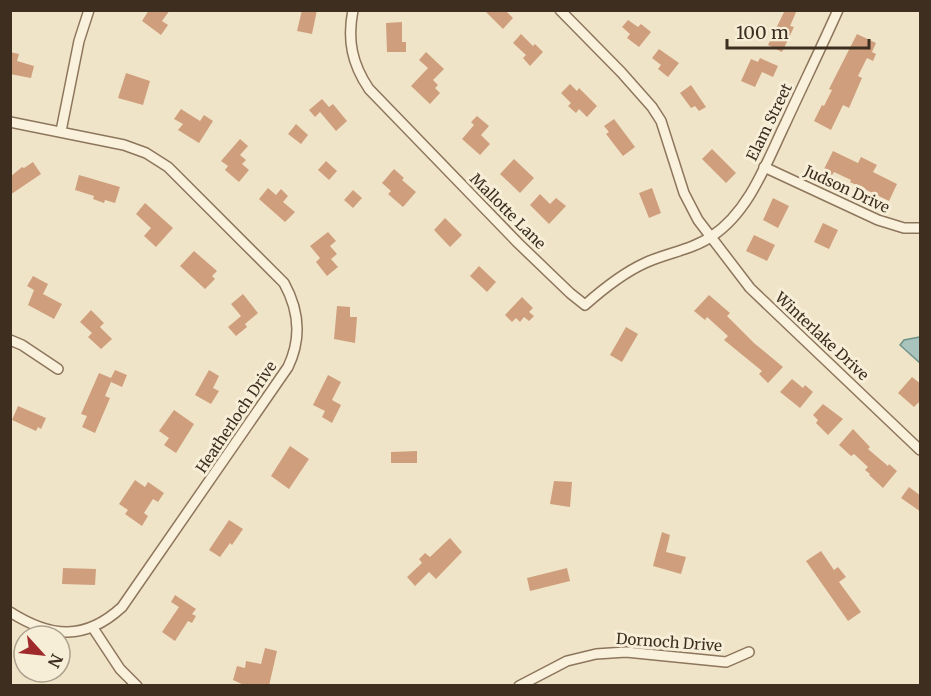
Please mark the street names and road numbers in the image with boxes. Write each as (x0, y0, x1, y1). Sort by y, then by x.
street label: Elam Street (742, 80, 796, 164)
street label: Judson Drive (800, 161, 893, 217)
street label: Mallotte Lane (466, 169, 550, 253)
street label: Winterlake Drive (770, 287, 873, 384)
street label: Heatherloch Drive (192, 357, 281, 477)
street label: Dornoch Drive (616, 629, 723, 655)

